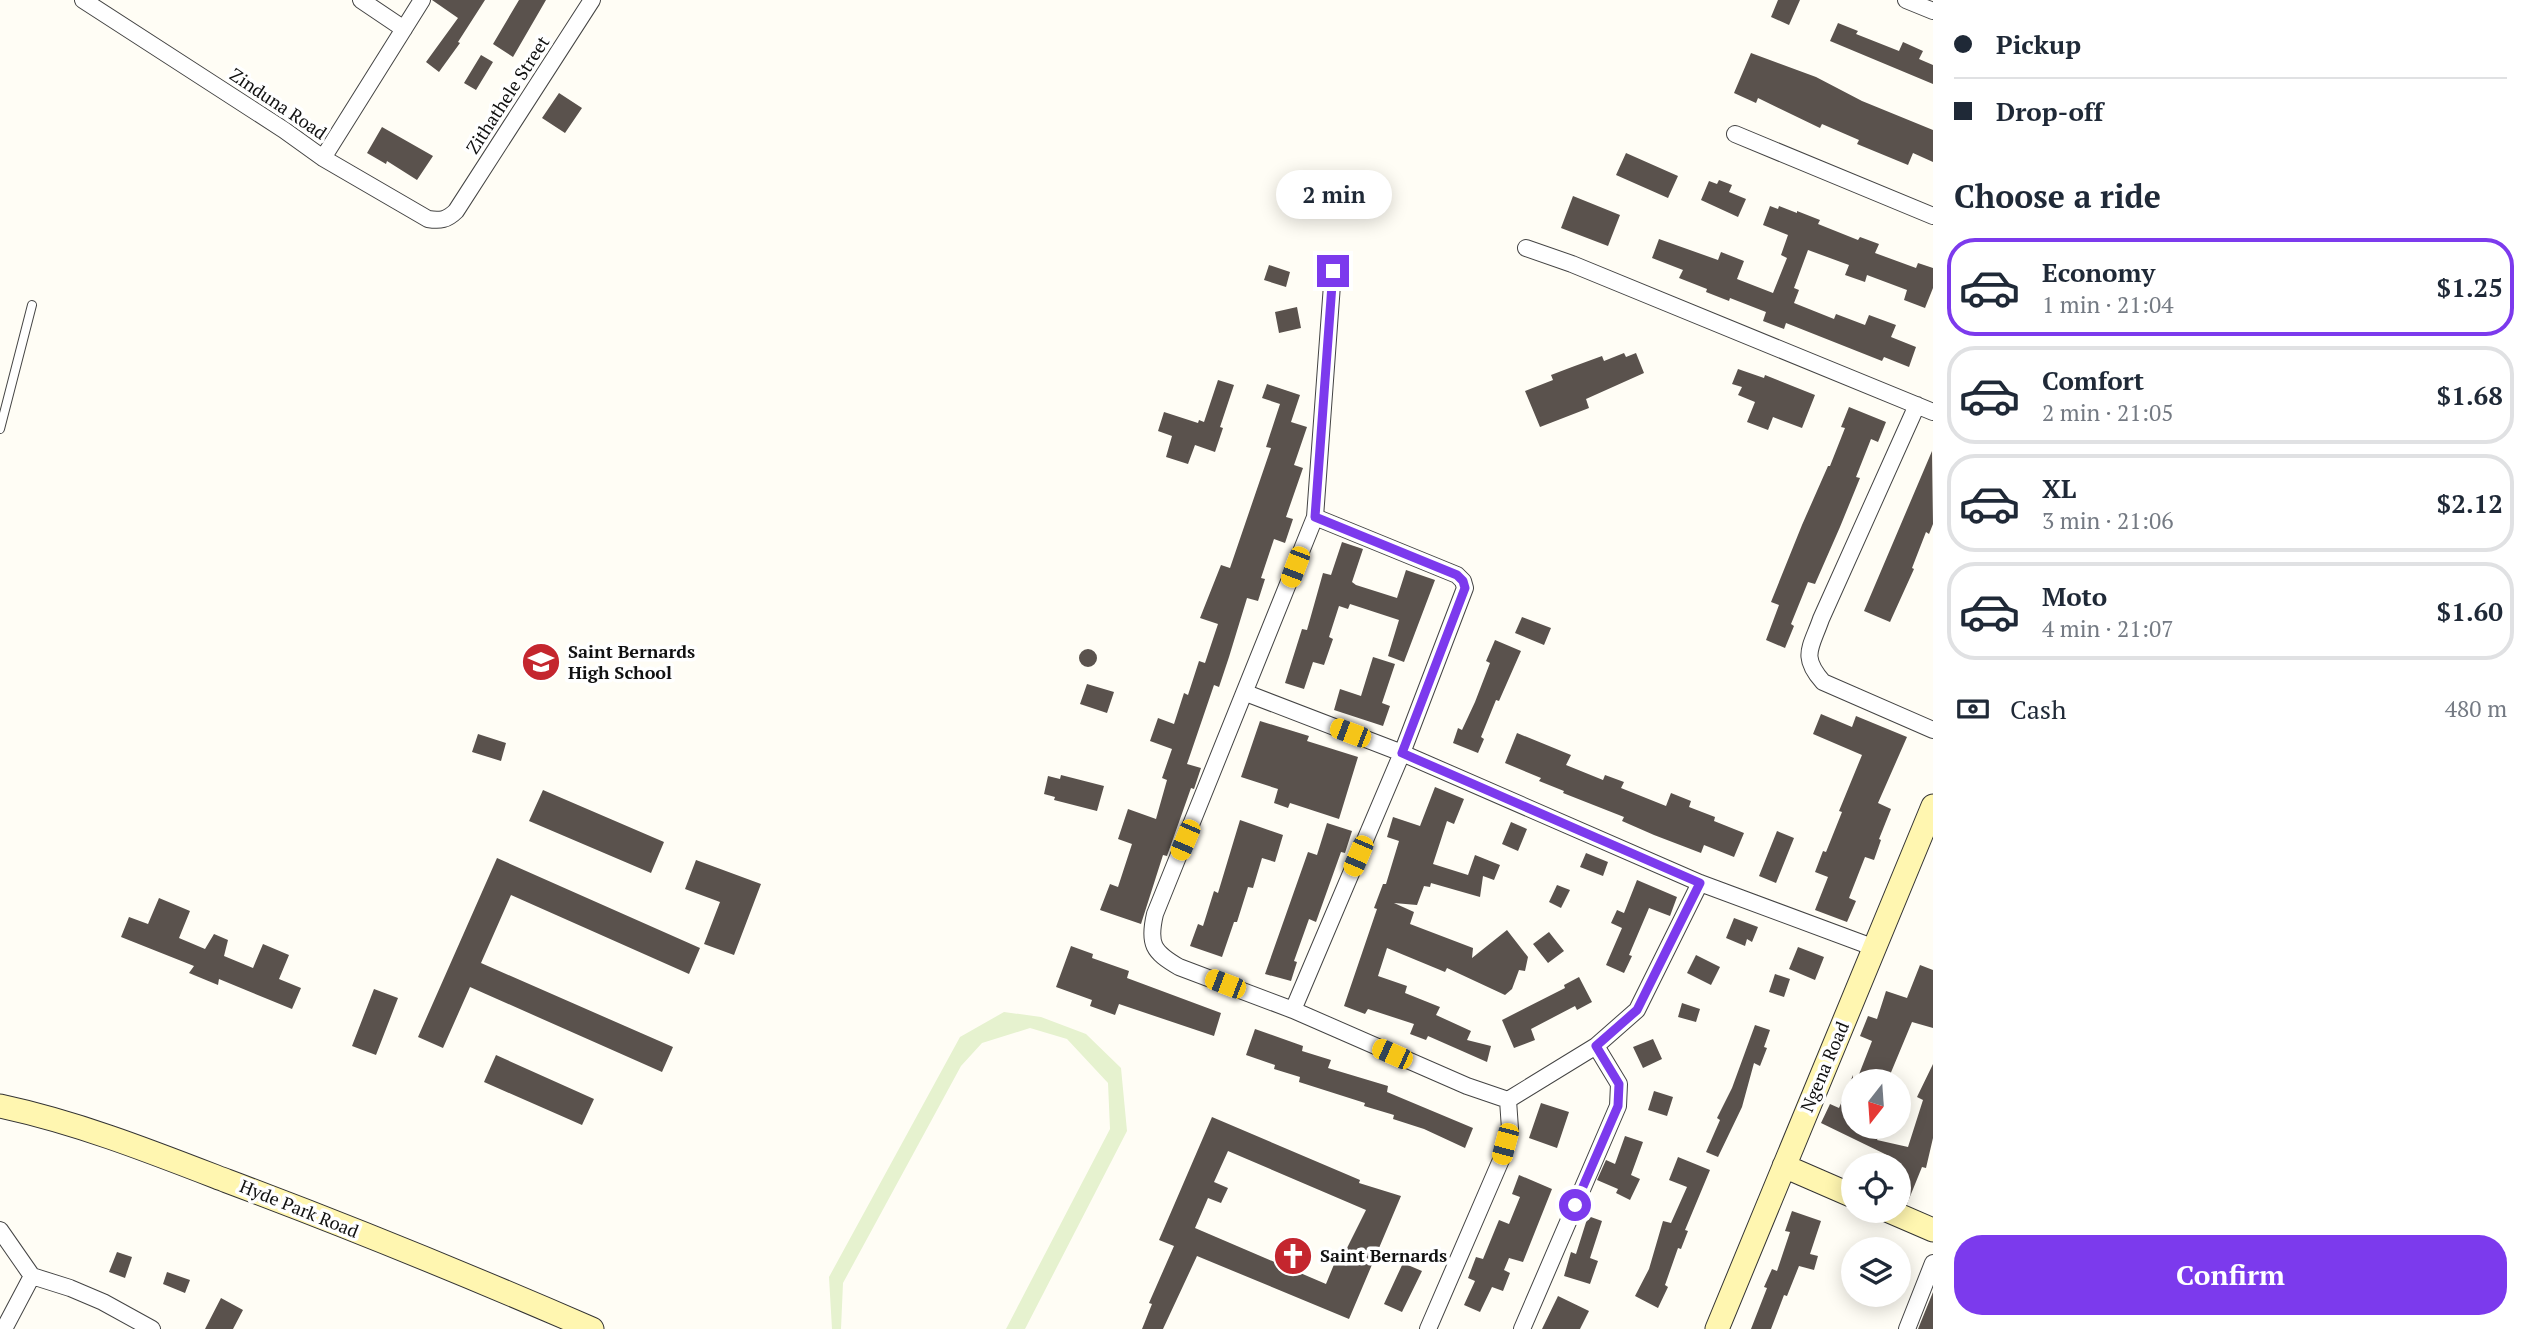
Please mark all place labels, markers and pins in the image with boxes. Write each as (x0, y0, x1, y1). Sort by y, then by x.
place label: Saint Bernards High School (568, 639, 695, 684)
school or university icon: Saint Bernards High School (520, 641, 562, 683)
church icon: Saint Bernards (1272, 1235, 1314, 1277)
place label: Saint Bernards (1320, 1243, 1447, 1267)

